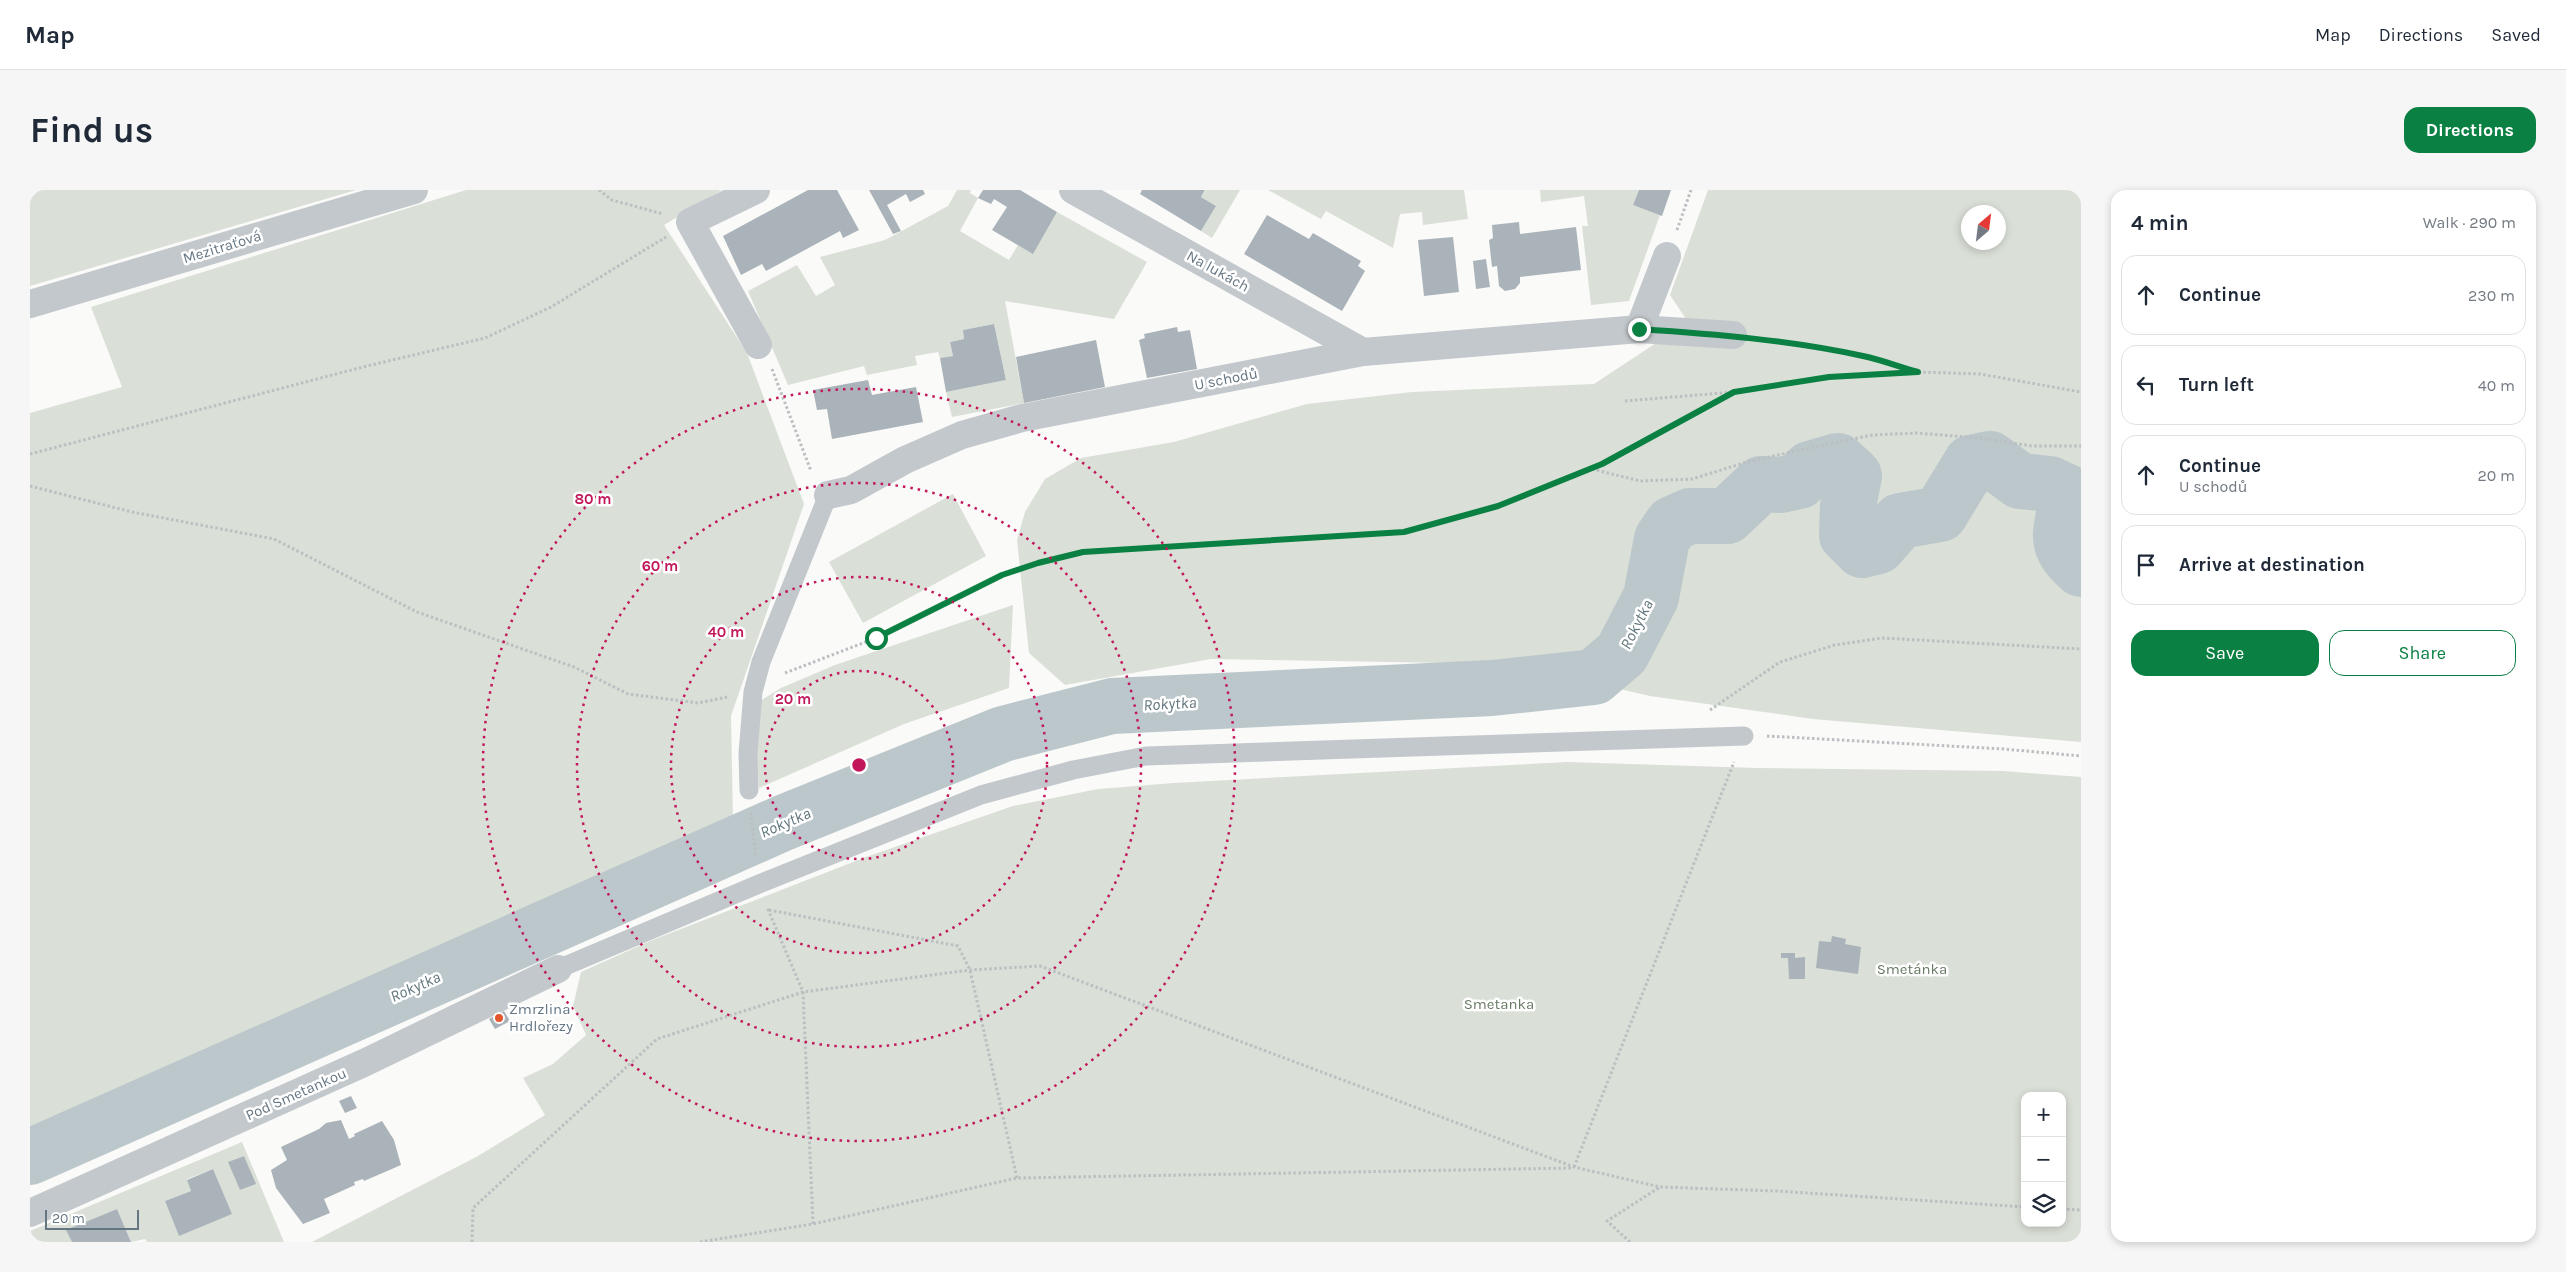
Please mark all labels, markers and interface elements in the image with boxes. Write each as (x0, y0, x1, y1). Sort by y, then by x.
text: Map (25, 21, 75, 49)
text: Map (2315, 24, 2351, 46)
text: Directions (2379, 24, 2463, 46)
text: Saved (2491, 24, 2541, 46)
button: Directions (2404, 107, 2536, 153)
text: Find us (30, 110, 153, 151)
north arrow (1961, 205, 2006, 250)
text: 4 min (2131, 211, 2189, 235)
text: Walk · 290 m (2423, 213, 2516, 232)
street label: Mezitraťová (181, 227, 263, 267)
street label: Na lukách (1184, 246, 1252, 296)
icon: ahead (2132, 281, 2160, 309)
text: Continue (2179, 284, 2261, 306)
text: 230 m (2468, 286, 2515, 305)
route end (1628, 318, 1651, 341)
street label: U schodů (1193, 364, 1259, 394)
icon: left (2132, 371, 2160, 399)
text: Turn left (2179, 374, 2254, 396)
text: 40 m (2478, 376, 2515, 395)
text: Continue (2179, 455, 2261, 477)
icon: ahead (2132, 461, 2160, 489)
text: 20 m (2477, 466, 2515, 485)
text: U schodů (2179, 477, 2247, 496)
text: 80 m (574, 490, 612, 508)
icon: arrive (2132, 551, 2160, 579)
text: Arrive at destination (2179, 554, 2365, 576)
text: 60 m (642, 557, 678, 575)
water label: Rokytka (1616, 596, 1657, 652)
text: 40 m (708, 623, 744, 641)
route start (865, 627, 888, 650)
button: Save (2131, 630, 2319, 676)
button: Share (2329, 630, 2516, 676)
text: 20 m (775, 690, 811, 708)
water label: Rokytka (1143, 693, 1197, 714)
centre of rings (850, 756, 868, 774)
water label: Rokytka (757, 803, 813, 842)
park label: Smetánka (1877, 960, 1947, 978)
water label: Rokytka (387, 967, 443, 1006)
park label: Smetanka (1464, 995, 1534, 1013)
place label: Zmrzlina Hrdlořezy (509, 1000, 573, 1035)
marker: Zmrzlina Hrdlořezy (493, 1012, 505, 1024)
street label: Pod Smetankou (243, 1064, 349, 1124)
map controls (2021, 1092, 2066, 1227)
button: + (2021, 1092, 2066, 1137)
button: − (2021, 1137, 2066, 1182)
button: layers (2021, 1182, 2066, 1227)
scale bar (45, 1207, 139, 1230)
text: 20 m (52, 1210, 85, 1227)

